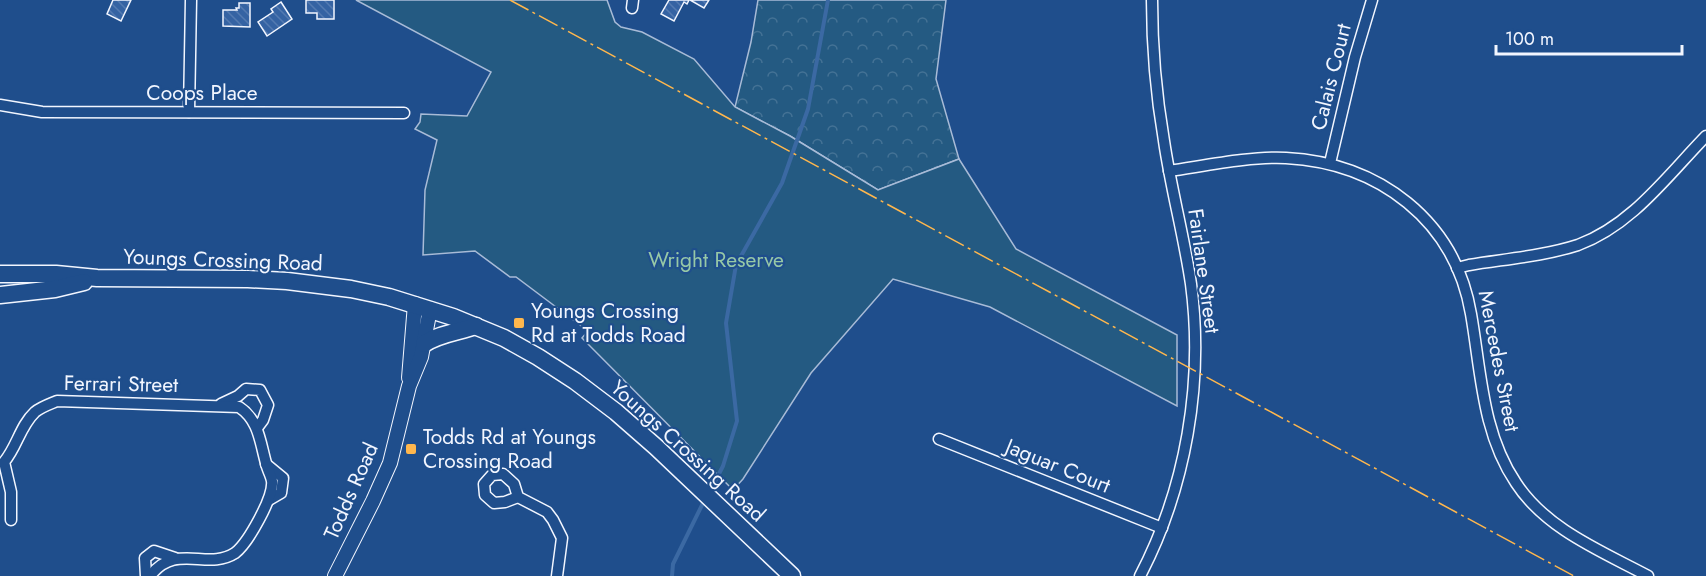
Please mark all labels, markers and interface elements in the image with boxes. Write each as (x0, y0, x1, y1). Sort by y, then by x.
scale bar (1496, 18, 1682, 56)
street label: Calais Court (1303, 21, 1359, 133)
text: 100 m (1505, 26, 1554, 52)
street label: Coops Place (146, 78, 258, 108)
street label: Fairlane Street (1180, 207, 1228, 335)
street label: Youngs Crossing Road (123, 242, 323, 278)
park label: Wright Reserve (648, 245, 784, 275)
street label: Mercedes Street (1471, 288, 1527, 434)
place label: Youngs Crossing Rd at Todds Road (531, 296, 686, 350)
marker: Youngs Crossing Rd at Todds Road (512, 316, 526, 330)
street label: Ferrari Street (64, 368, 178, 400)
street label: Youngs Crossing Road (604, 373, 772, 529)
place label: Todds Rd at Youngs Crossing Road (423, 422, 596, 476)
street label: Jaguar Court (998, 430, 1115, 501)
street label: Todds Road (316, 438, 386, 544)
marker: Todds Rd at Youngs Crossing Road (404, 442, 418, 456)

